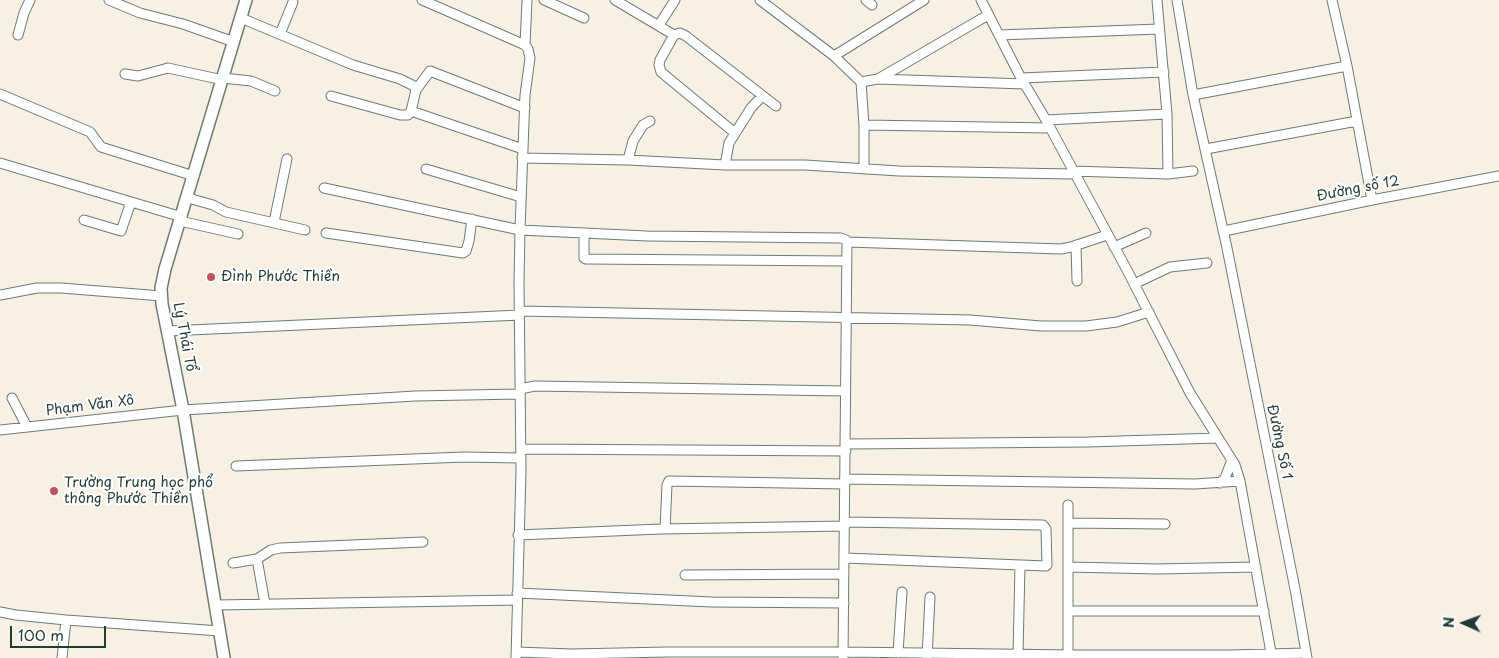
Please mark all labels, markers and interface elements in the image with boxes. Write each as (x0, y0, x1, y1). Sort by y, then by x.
street label: Đường số 12 (1315, 173, 1401, 205)
place label: Đình Phước Thiền (221, 269, 340, 285)
marker: Đình Phước Thiền (205, 271, 217, 283)
street label: Lý Thái Tổ (169, 301, 199, 373)
street label: Phạm Văn Xô (45, 392, 135, 420)
street label: Đường Số 1 (1263, 403, 1295, 481)
place label: Trường Trung học phổ thông Phước Thiền (64, 475, 213, 508)
marker: Trường Trung học phổ thông Phước Thiền (48, 485, 60, 497)
north arrow (1439, 598, 1489, 648)
scale bar (12, 616, 109, 648)
text: N (1438, 617, 1459, 628)
text: 100 m (18, 623, 64, 646)

